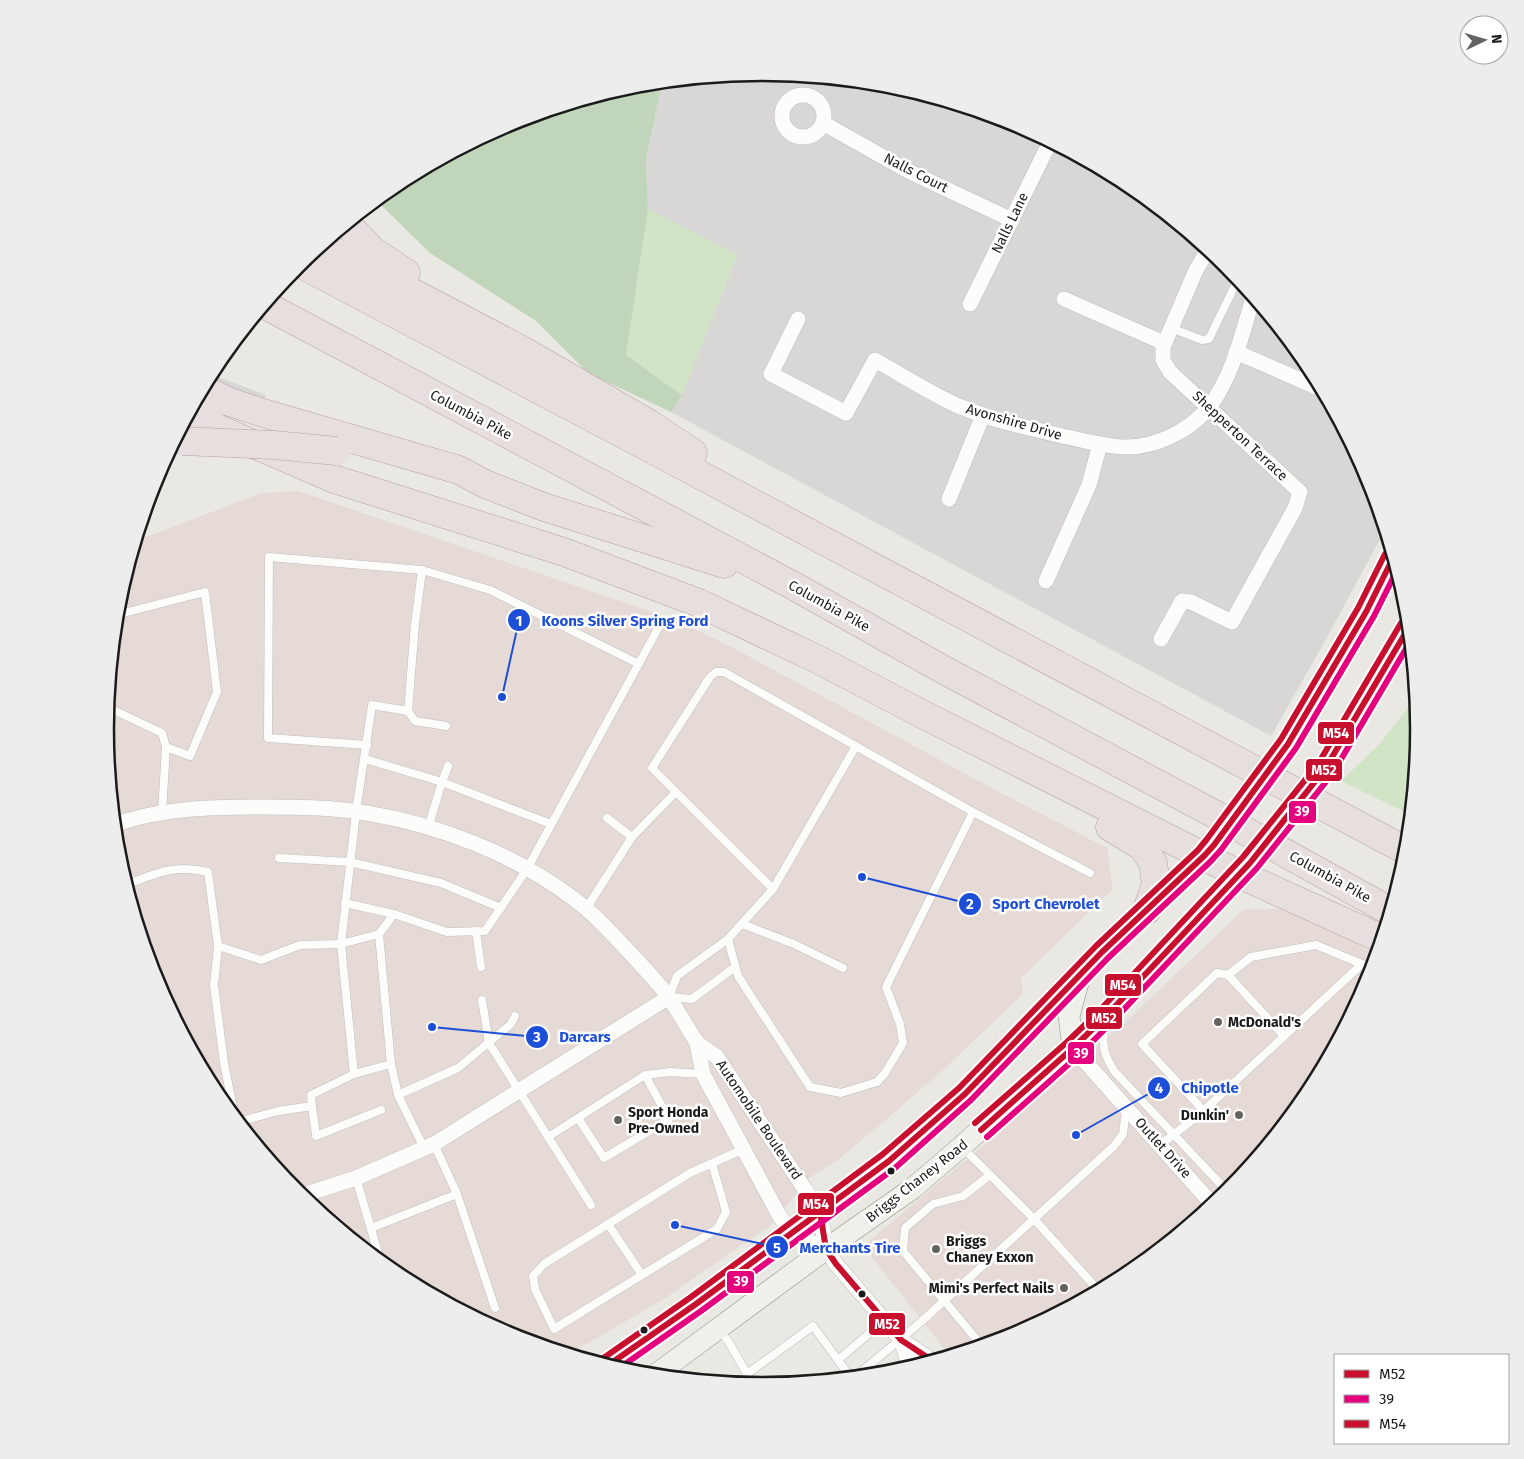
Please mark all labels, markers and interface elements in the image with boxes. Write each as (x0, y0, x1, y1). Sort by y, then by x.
north arrow (1459, 15, 1509, 65)
text: N (1488, 34, 1505, 44)
street label: Nalls Court (881, 150, 952, 197)
street label: Nalls Lane (988, 190, 1032, 256)
street label: Columbia Pike (427, 386, 515, 444)
street label: Shepperton Terrace (1189, 387, 1291, 485)
street label: Avonshire Drive (964, 400, 1064, 444)
street label: Columbia Pike (785, 577, 873, 635)
callout: Koons Silver Spring Ford (506, 605, 718, 635)
text: 1 (516, 612, 522, 630)
text: Koons Silver Spring Ford (541, 612, 709, 630)
line badge: M54 (1317, 721, 1355, 745)
text: M54 (1323, 725, 1349, 742)
line badge: M52 (1305, 758, 1343, 782)
text: M52 (1311, 762, 1337, 779)
line badge: 39 (1288, 800, 1317, 824)
text: 39 (1294, 803, 1310, 820)
street label: Columbia Pike (1286, 848, 1374, 906)
callout: Sport Chevrolet (958, 889, 1110, 919)
text: 2 (966, 895, 974, 913)
text: Sport Chevrolet (992, 895, 1100, 913)
line badge: M54 (1104, 973, 1142, 997)
text: M54 (1110, 977, 1136, 994)
line badge: M52 (1085, 1006, 1123, 1030)
text: M52 (1091, 1010, 1117, 1027)
place label: McDonald's (1228, 1014, 1301, 1031)
marker: McDonald's (1212, 1016, 1224, 1028)
callout: Darcars (524, 1022, 621, 1052)
text: 3 (532, 1028, 541, 1046)
text: Darcars (559, 1028, 611, 1046)
line badge: 39 (1067, 1041, 1095, 1065)
text: 39 (1073, 1045, 1089, 1062)
street label: Automobile Boulevard (713, 1057, 805, 1183)
callout: Chipotle (1146, 1073, 1249, 1103)
text: 4 (1155, 1079, 1164, 1097)
text: Chipotle (1181, 1079, 1239, 1097)
place label: Sport Honda Pre-Owned (628, 1104, 709, 1137)
place label: Dunkin' (1181, 1107, 1229, 1124)
marker: Dunkin' (1233, 1109, 1245, 1121)
marker: Sport Honda Pre-Owned (612, 1114, 624, 1126)
street label: Outlet Drive (1131, 1114, 1195, 1182)
street label: Briggs Chaney Road (863, 1136, 971, 1226)
unlabelled marker (886, 1166, 896, 1176)
line badge: M54 (797, 1192, 835, 1216)
text: M54 (803, 1196, 829, 1213)
callout: Merchants Tire (764, 1232, 910, 1262)
place label: Briggs Chaney Exxon (946, 1233, 1034, 1266)
text: 5 (773, 1239, 781, 1257)
text: Merchants Tire (799, 1239, 901, 1257)
marker: Briggs Chaney Exxon (930, 1243, 942, 1255)
line badge: 39 (726, 1270, 755, 1294)
text: 39 (733, 1273, 749, 1290)
place label: Mimi's Perfect Nails (929, 1280, 1054, 1297)
marker: Mimi's Perfect Nails (1058, 1282, 1070, 1294)
unlabelled marker (857, 1289, 867, 1299)
line badge: M52 (868, 1312, 906, 1336)
text: M52 (874, 1316, 900, 1333)
unlabelled marker (639, 1325, 649, 1335)
legend (1334, 1354, 1509, 1444)
text: M52 (1379, 1365, 1405, 1383)
text: 39 (1379, 1390, 1394, 1408)
text: M54 (1379, 1415, 1406, 1433)

